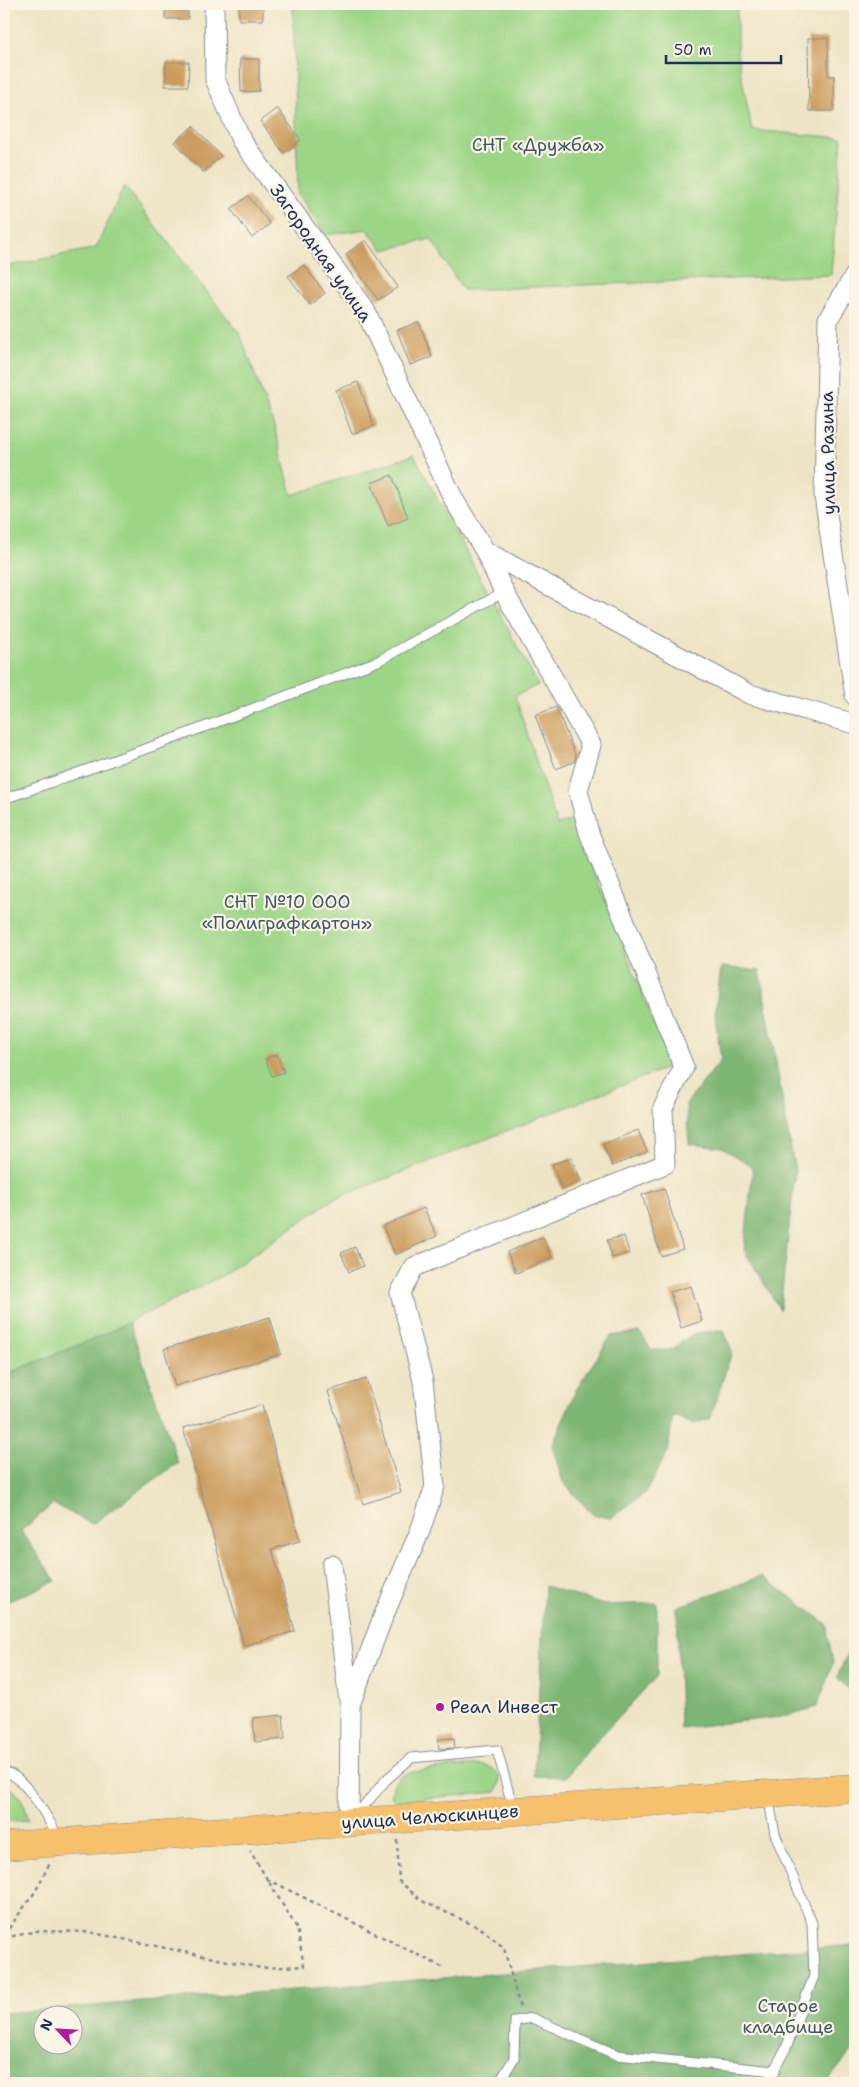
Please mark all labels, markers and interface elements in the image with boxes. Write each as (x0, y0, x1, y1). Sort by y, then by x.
scale bar (666, 32, 782, 64)
text: 50 m (674, 40, 712, 60)
park label: СНТ «Дружба» (472, 133, 604, 157)
street label: Загородная улица (264, 179, 378, 327)
street label: улица Разина (815, 391, 841, 515)
park label: СНТ №10 ООО «Полиграфкартон» (202, 890, 372, 935)
place label: Реал Инвест (450, 1695, 559, 1719)
marker: Реал Инвест (434, 1701, 446, 1713)
street label: улица Челюскинцев (341, 1799, 519, 1835)
park label: Старое кладбище (742, 1994, 834, 2039)
north arrow (32, 2004, 82, 2054)
text: N (36, 2016, 57, 2033)

